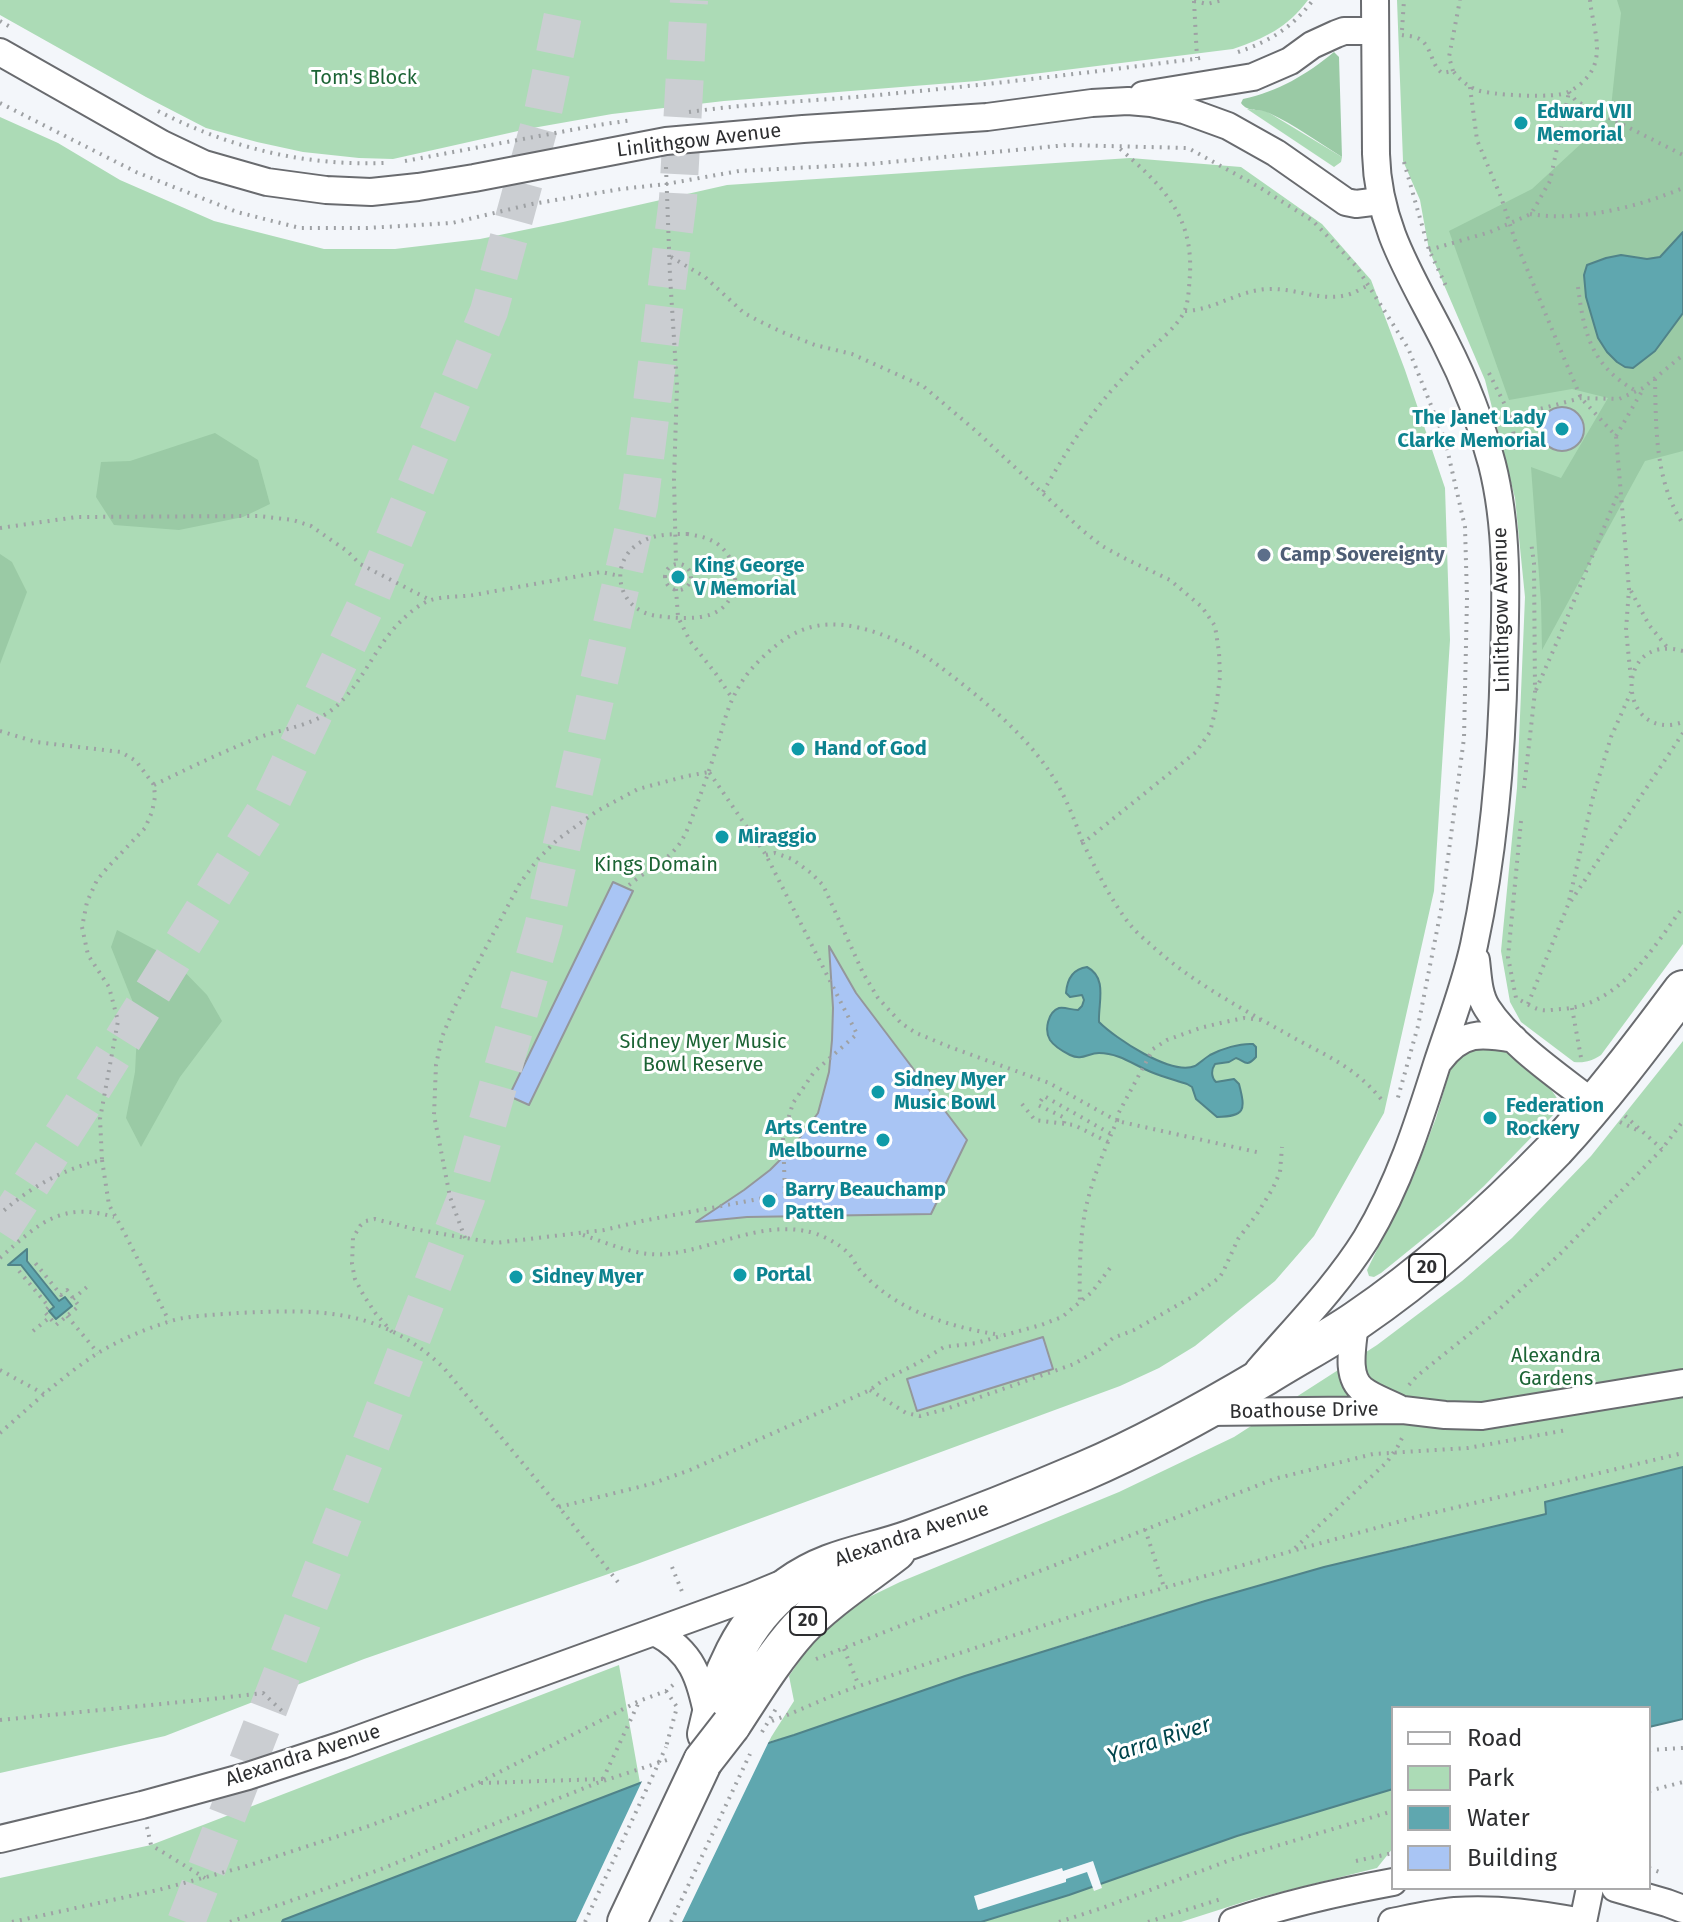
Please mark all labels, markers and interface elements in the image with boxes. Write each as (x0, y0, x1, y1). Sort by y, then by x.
park label: Tom's Block (311, 66, 417, 90)
place label: Edward VII Memorial (1537, 100, 1632, 147)
marker: Edward VII Memorial (1512, 114, 1530, 132)
street label: Linlithgow Avenue (615, 119, 783, 163)
place label: The Janet Lady Clarke Memorial (1398, 406, 1546, 453)
marker: The Janet Lady Clarke Memorial (1553, 420, 1571, 438)
street label: Linlithgow Avenue (1489, 527, 1515, 693)
place label: Camp Sovereignty (1280, 543, 1445, 567)
marker: Camp Sovereignty (1255, 546, 1273, 564)
place label: King George V Memorial (694, 554, 805, 601)
marker: King George V Memorial (669, 568, 687, 586)
place label: Hand of God (814, 737, 927, 761)
marker: Hand of God (789, 740, 807, 758)
place label: Miraggio (738, 825, 817, 849)
marker: Miraggio (713, 828, 731, 846)
park label: Kings Domain (594, 853, 718, 877)
park label: Sidney Myer Music Bowl Reserve (619, 1030, 787, 1077)
place label: Sidney Myer Music Bowl (894, 1068, 1006, 1115)
marker: Sidney Myer Music Bowl (869, 1083, 887, 1101)
place label: Federation Rockery (1506, 1094, 1604, 1141)
marker: Federation Rockery (1481, 1109, 1499, 1127)
place label: Arts Centre Melbourne (765, 1116, 867, 1163)
marker: Arts Centre Melbourne (874, 1131, 892, 1149)
place label: Barry Beauchamp Patten (785, 1178, 946, 1225)
marker: Barry Beauchamp Patten (760, 1192, 778, 1210)
road number: 20 (1409, 1254, 1445, 1282)
place label: Portal (756, 1263, 811, 1287)
place label: Sidney Myer (532, 1265, 644, 1289)
marker: Portal (731, 1266, 749, 1284)
marker: Sidney Myer (507, 1268, 525, 1286)
park label: Alexandra Gardens (1511, 1344, 1601, 1391)
street label: Boathouse Drive (1229, 1398, 1379, 1424)
street label: Alexandra Avenue (832, 1497, 992, 1573)
road number: 20 (790, 1607, 826, 1635)
legend (1391, 1706, 1651, 1890)
water label: Yarra River (1104, 1712, 1214, 1770)
street label: Alexandra Avenue (223, 1720, 383, 1792)
text: Road (1467, 1724, 1522, 1752)
text: Park (1467, 1764, 1514, 1792)
text: Water (1467, 1804, 1530, 1832)
text: Building (1467, 1844, 1557, 1872)

